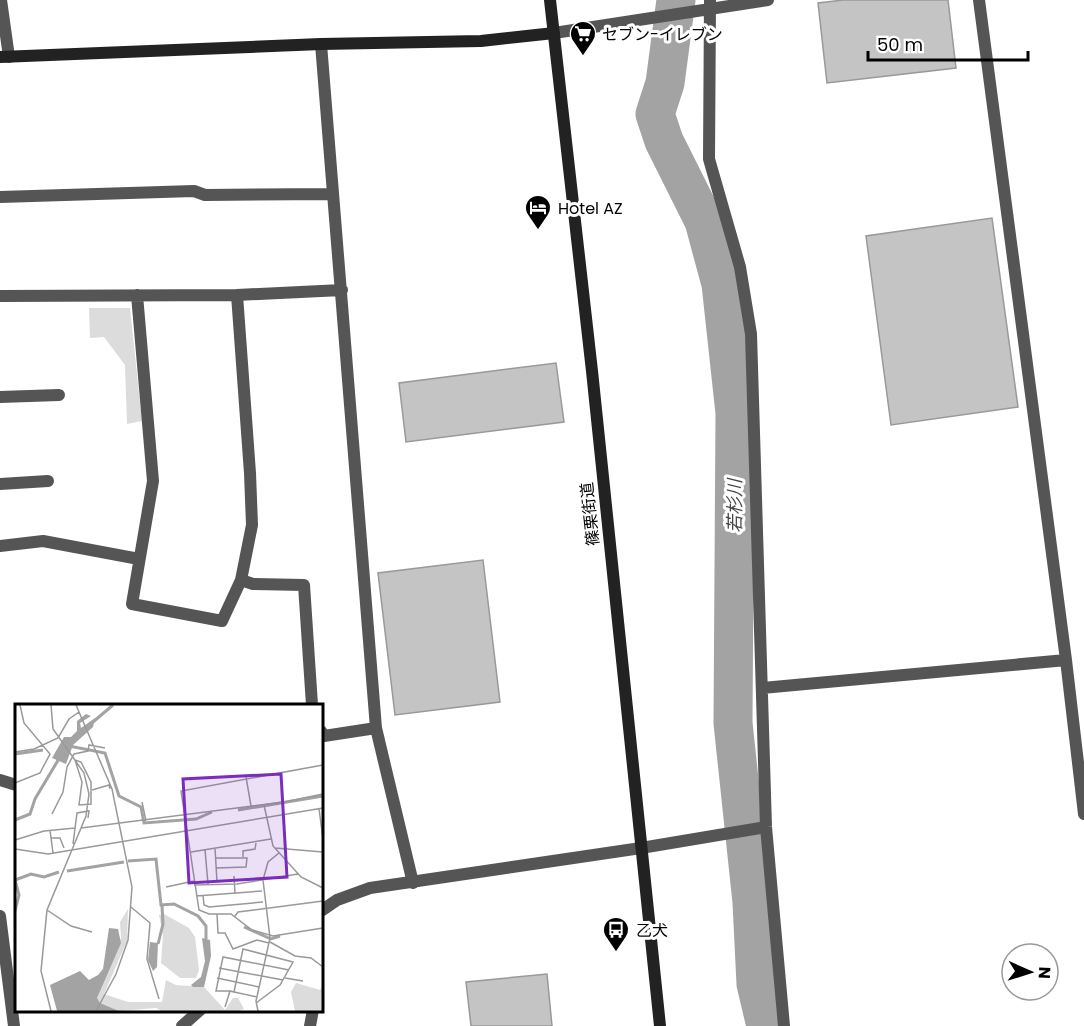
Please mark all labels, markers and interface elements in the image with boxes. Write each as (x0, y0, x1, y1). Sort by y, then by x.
supermarket icon: セブン-イレブン (568, 19, 598, 57)
place label: セブン-イレブン (602, 23, 723, 46)
scale bar (868, 24, 1028, 62)
text: 50 m (877, 32, 923, 57)
hotel icon: Hotel AZ (523, 193, 553, 231)
place label: Hotel AZ (558, 197, 623, 220)
water label: 若杉川 (722, 477, 747, 533)
street label: 篠栗街道 (575, 481, 605, 547)
inset map (15, 704, 322, 1011)
bus stop icon: 乙犬 (601, 915, 631, 953)
place label: 乙犬 (636, 919, 668, 942)
north arrow (1000, 942, 1060, 1002)
text: N (1033, 966, 1056, 979)

